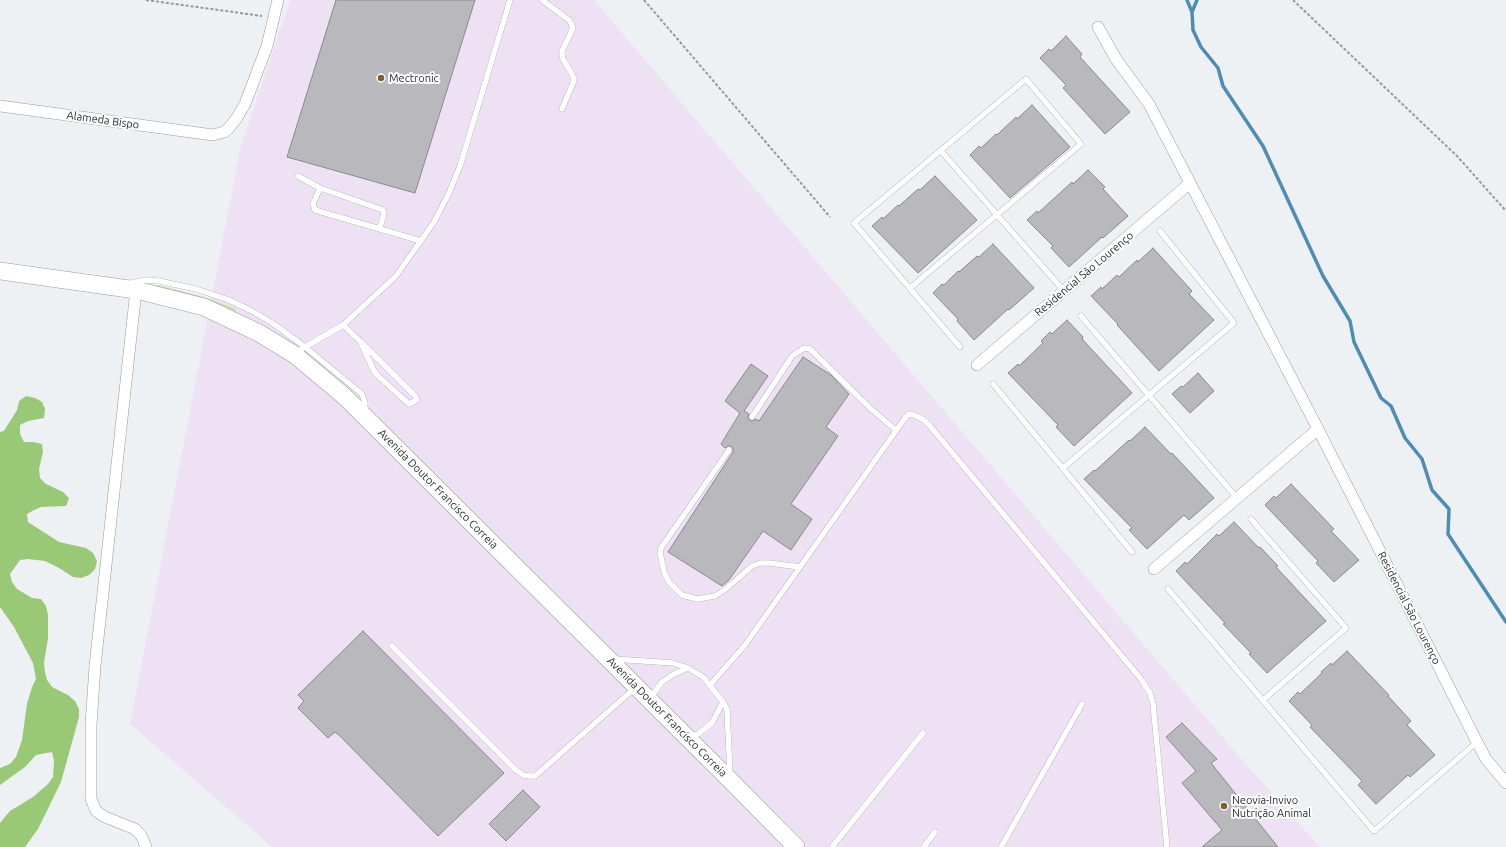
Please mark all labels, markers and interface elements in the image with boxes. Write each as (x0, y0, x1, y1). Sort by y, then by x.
place label: Mectronic (389, 71, 439, 85)
marker: Mectronic (376, 73, 386, 83)
street label: Alameda Bispo (66, 108, 140, 132)
street label: Residencial São Lourenço (1032, 229, 1136, 319)
street label: Avenida Doutor Francisco Correia (375, 426, 501, 552)
street label: Residencial São Lourenço (1375, 549, 1443, 667)
street label: Avenida Doutor Francisco Correia (604, 654, 730, 780)
place label: Neovia-Invivo Nutrição Animal (1232, 793, 1311, 819)
marker: Neovia-Invivo Nutrição Animal (1219, 801, 1229, 811)

